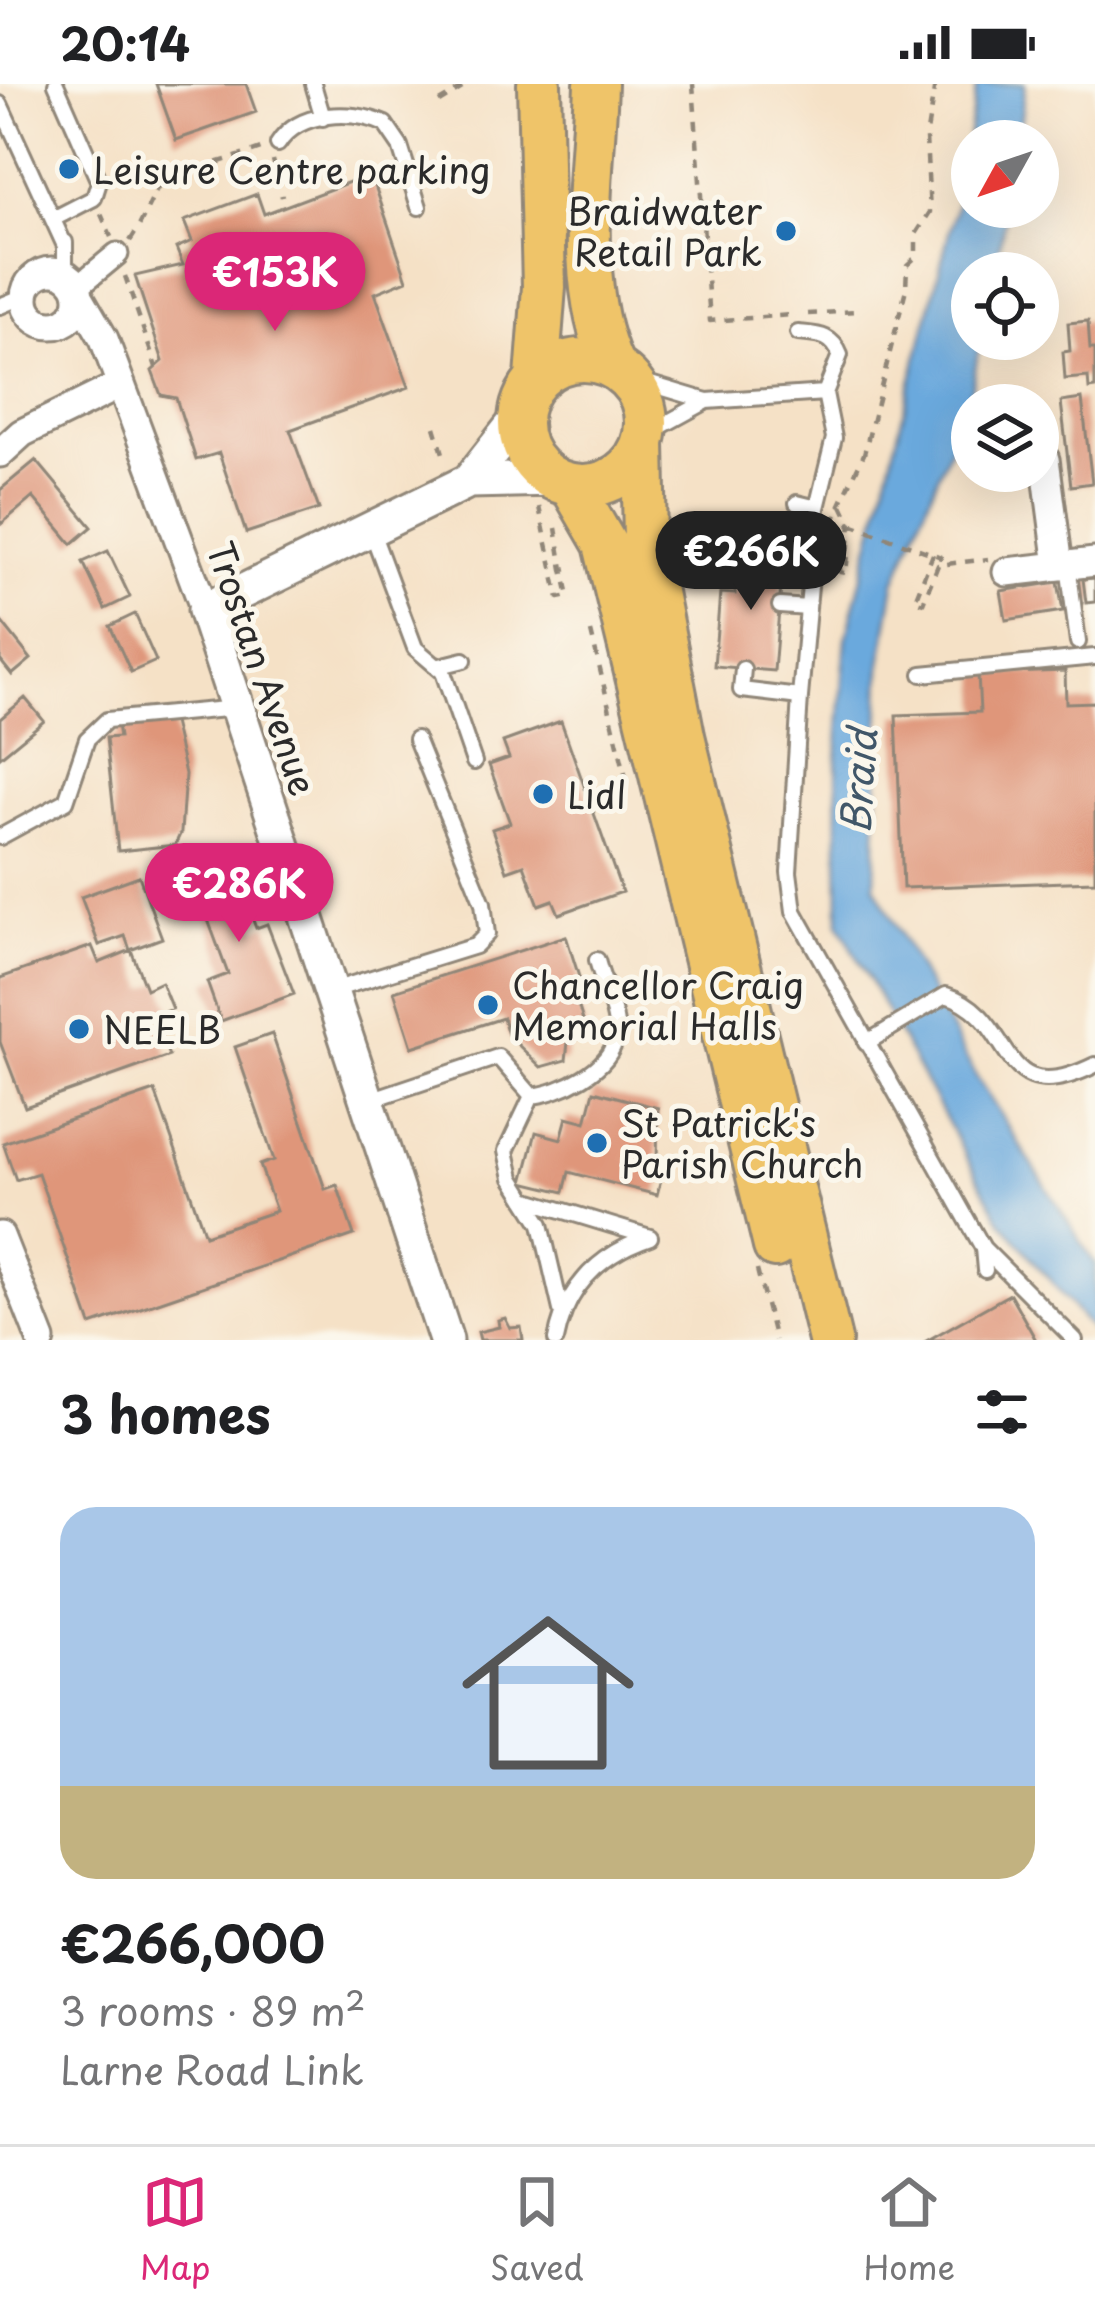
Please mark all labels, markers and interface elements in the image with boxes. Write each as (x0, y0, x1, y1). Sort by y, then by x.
text: 20:14 (60, 8, 190, 76)
north arrow (951, 120, 1059, 228)
map controls (951, 120, 1059, 492)
place label: Leisure Centre parking (93, 142, 490, 196)
marker: Leisure Centre parking (56, 156, 82, 182)
place label: Braidwater Retail Park (567, 183, 762, 278)
marker: Braidwater Retail Park (773, 218, 799, 244)
pin: €153K (191, 232, 359, 334)
text: €153K (212, 241, 338, 300)
button: locate (951, 252, 1059, 360)
button: layers (951, 384, 1059, 492)
pin: €266K (667, 511, 835, 613)
text: €266K (682, 520, 820, 579)
street label: Trostan Avenue (194, 534, 332, 802)
water label: Braid (824, 723, 890, 835)
place label: Lidl (567, 767, 626, 821)
marker: Lidl (530, 781, 556, 807)
pin: €286K (155, 843, 323, 945)
text: €286K (172, 852, 306, 911)
place label: Chancellor Craig Memorial Halls (512, 957, 804, 1052)
marker: Chancellor Craig Memorial Halls (475, 992, 501, 1018)
place label: NEELB (103, 1002, 221, 1056)
marker: NEELB (66, 1016, 92, 1042)
place label: St Patrick's Parish Church (621, 1095, 863, 1190)
marker: St Patrick's Parish Church (584, 1130, 610, 1156)
text: 3 homes (60, 1374, 271, 1451)
icon: filters (969, 1379, 1035, 1445)
icon: home (440, 1585, 656, 1801)
text: €266,000 (60, 1903, 325, 1980)
text: 3 rooms · 89 m² (60, 1980, 366, 2039)
text: Larne Road Link (60, 2039, 364, 2098)
tab: Map (140, 2169, 210, 2291)
tab: Saved (490, 2169, 584, 2291)
tab: Home (863, 2169, 955, 2291)

